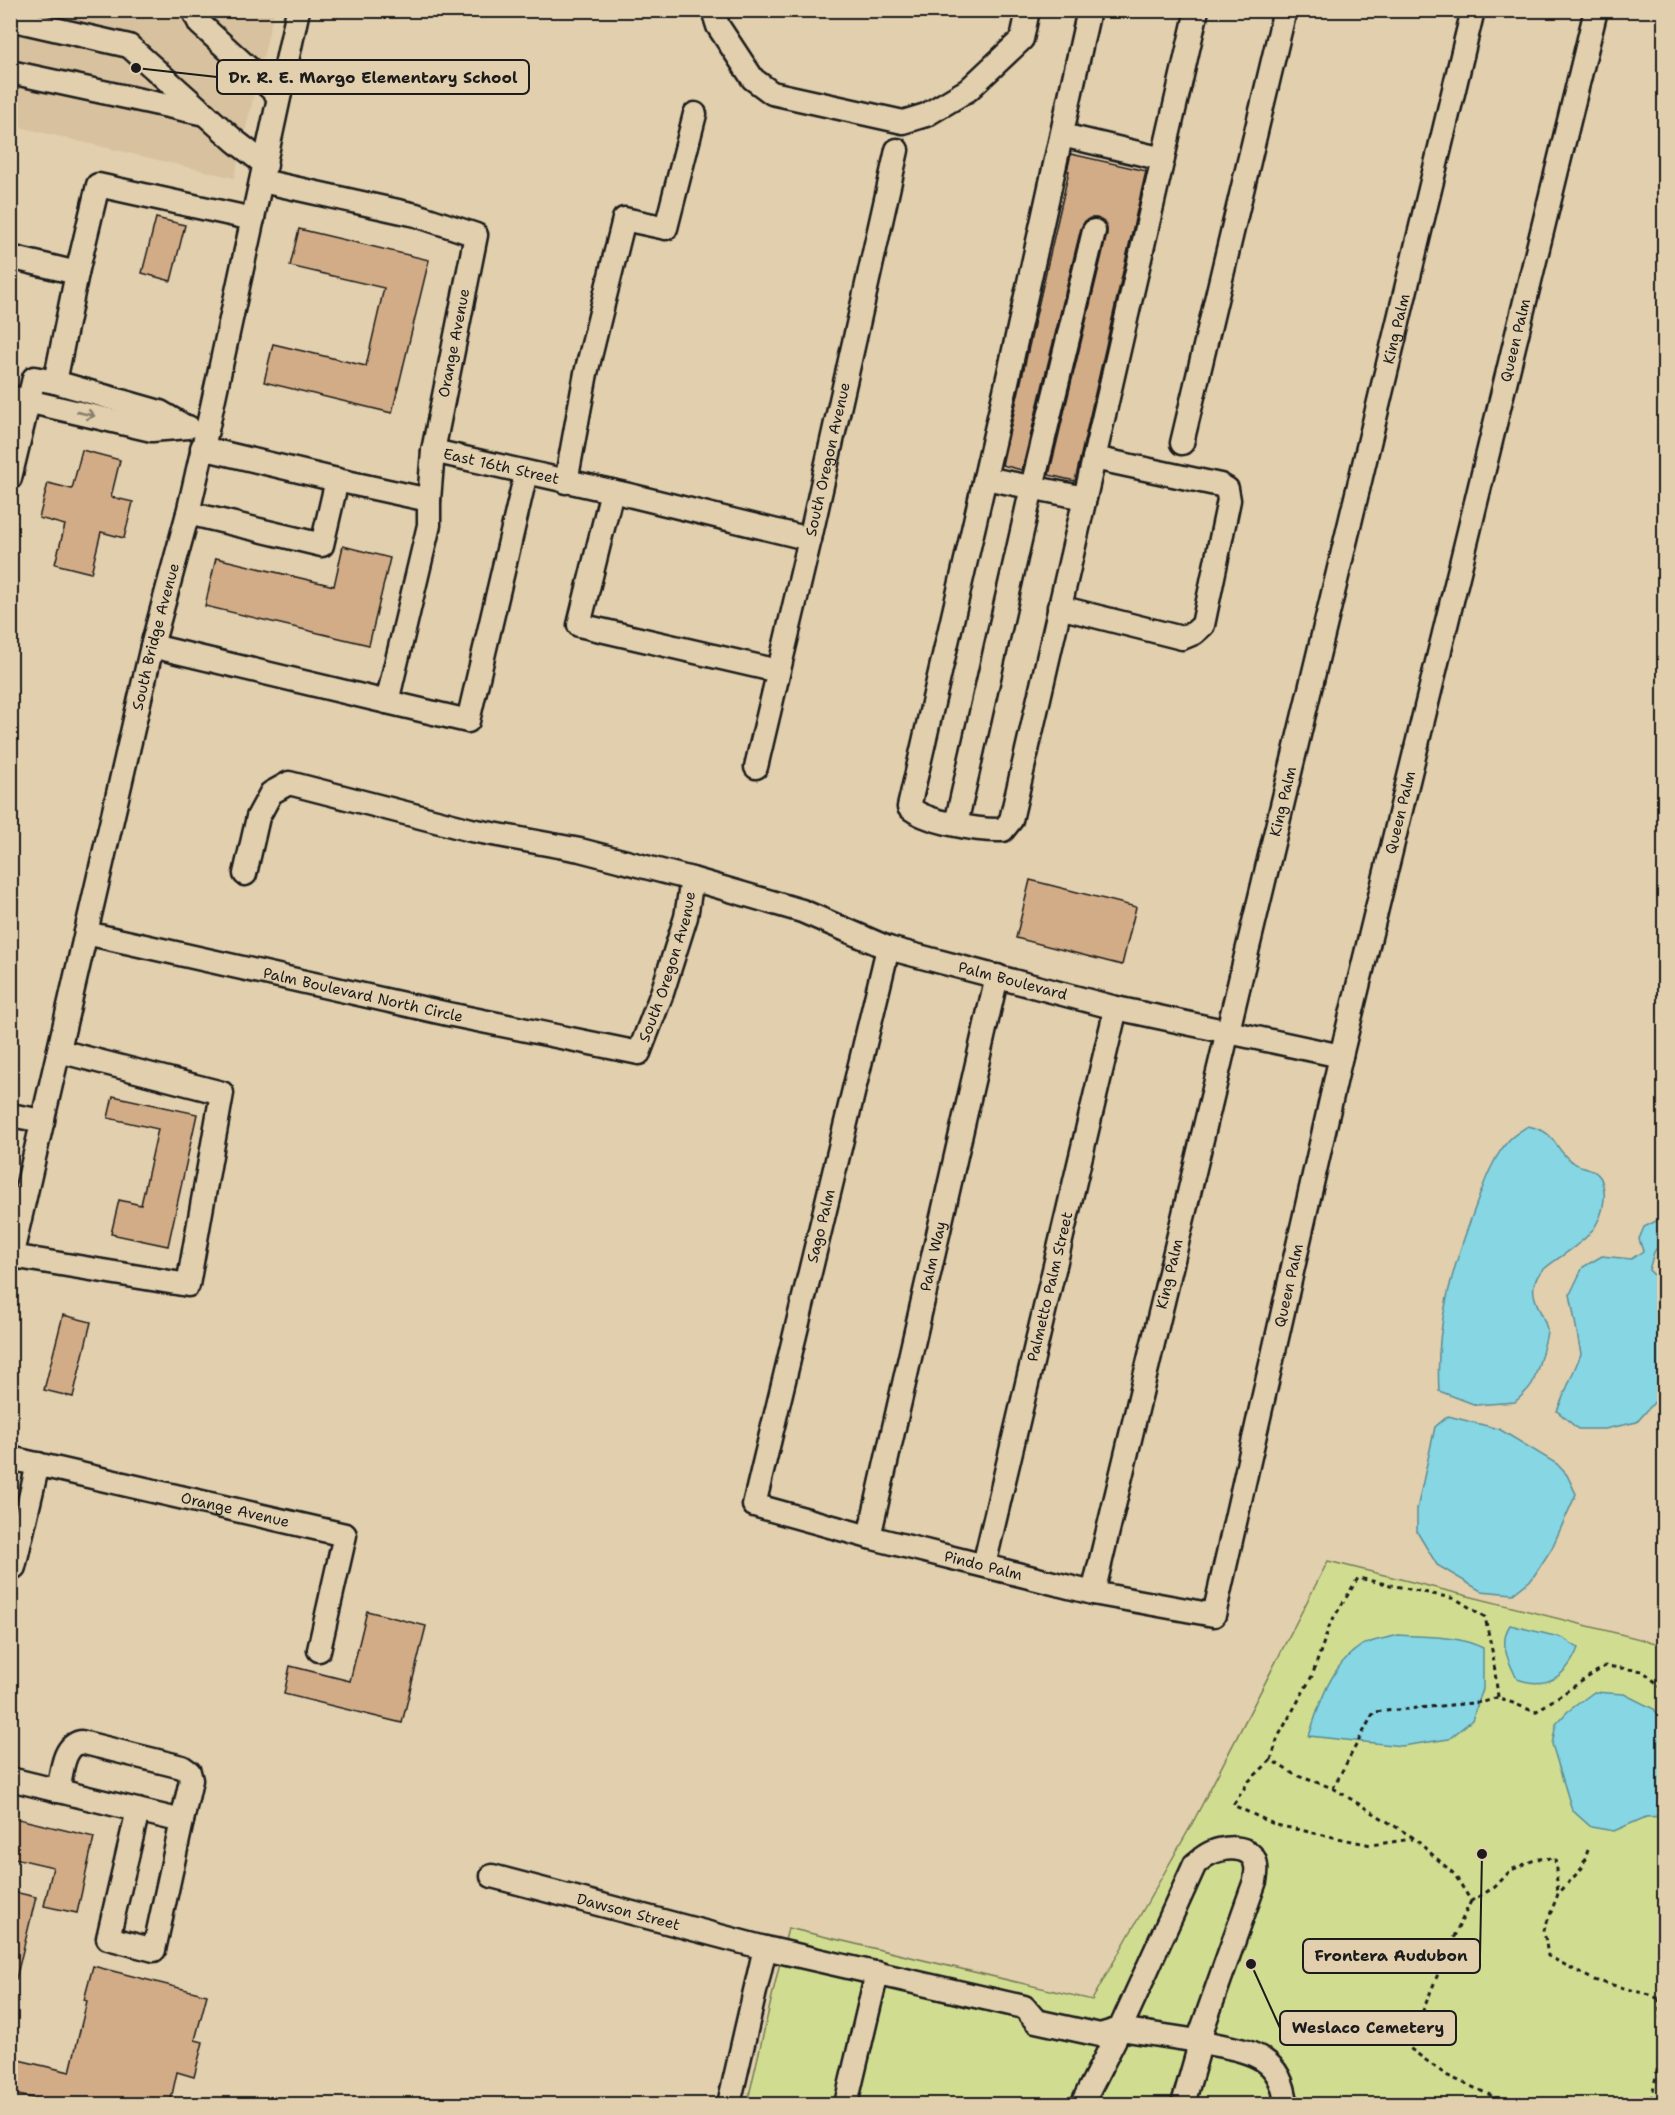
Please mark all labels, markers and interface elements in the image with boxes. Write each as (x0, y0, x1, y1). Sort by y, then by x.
callout: Dr. R. E. Margo Elementary School (217, 60, 529, 94)
text: Dr. R. E. Margo Elementary School (229, 67, 518, 88)
street label: Orange Avenue (434, 287, 474, 399)
street label: King Palm (1378, 292, 1415, 366)
street label: Queen Palm (1496, 297, 1535, 384)
street label: South Oregon Avenue (801, 380, 855, 538)
one-way arrow (77, 409, 96, 421)
street label: East 16th Street (441, 444, 561, 489)
street label: South Bridge Avenue (127, 561, 184, 712)
street label: King Palm (1265, 764, 1301, 839)
street label: Queen Palm (1381, 769, 1420, 856)
street label: South Oregon Avenue (634, 890, 700, 1045)
street label: Palm Boulevard (956, 957, 1070, 1005)
street label: Palm Boulevard North Circle (261, 963, 465, 1027)
street label: Sago Palm (802, 1187, 840, 1265)
street label: Palmetto Palm Street (1023, 1210, 1077, 1364)
street label: Palm Way (915, 1219, 951, 1293)
street label: King Palm (1151, 1237, 1188, 1311)
street label: Queen Palm (1270, 1242, 1308, 1329)
street label: Orange Avenue (179, 1488, 291, 1532)
street label: Pindo Palm (942, 1546, 1025, 1585)
street label: Dawson Street (574, 1889, 682, 1935)
callout: Frontera Audubon (1303, 1939, 1480, 1973)
text: Frontera Audubon (1314, 1945, 1468, 1966)
callout: Weslaco Cemetery (1280, 2011, 1456, 2045)
text: Weslaco Cemetery (1292, 2017, 1444, 2038)

